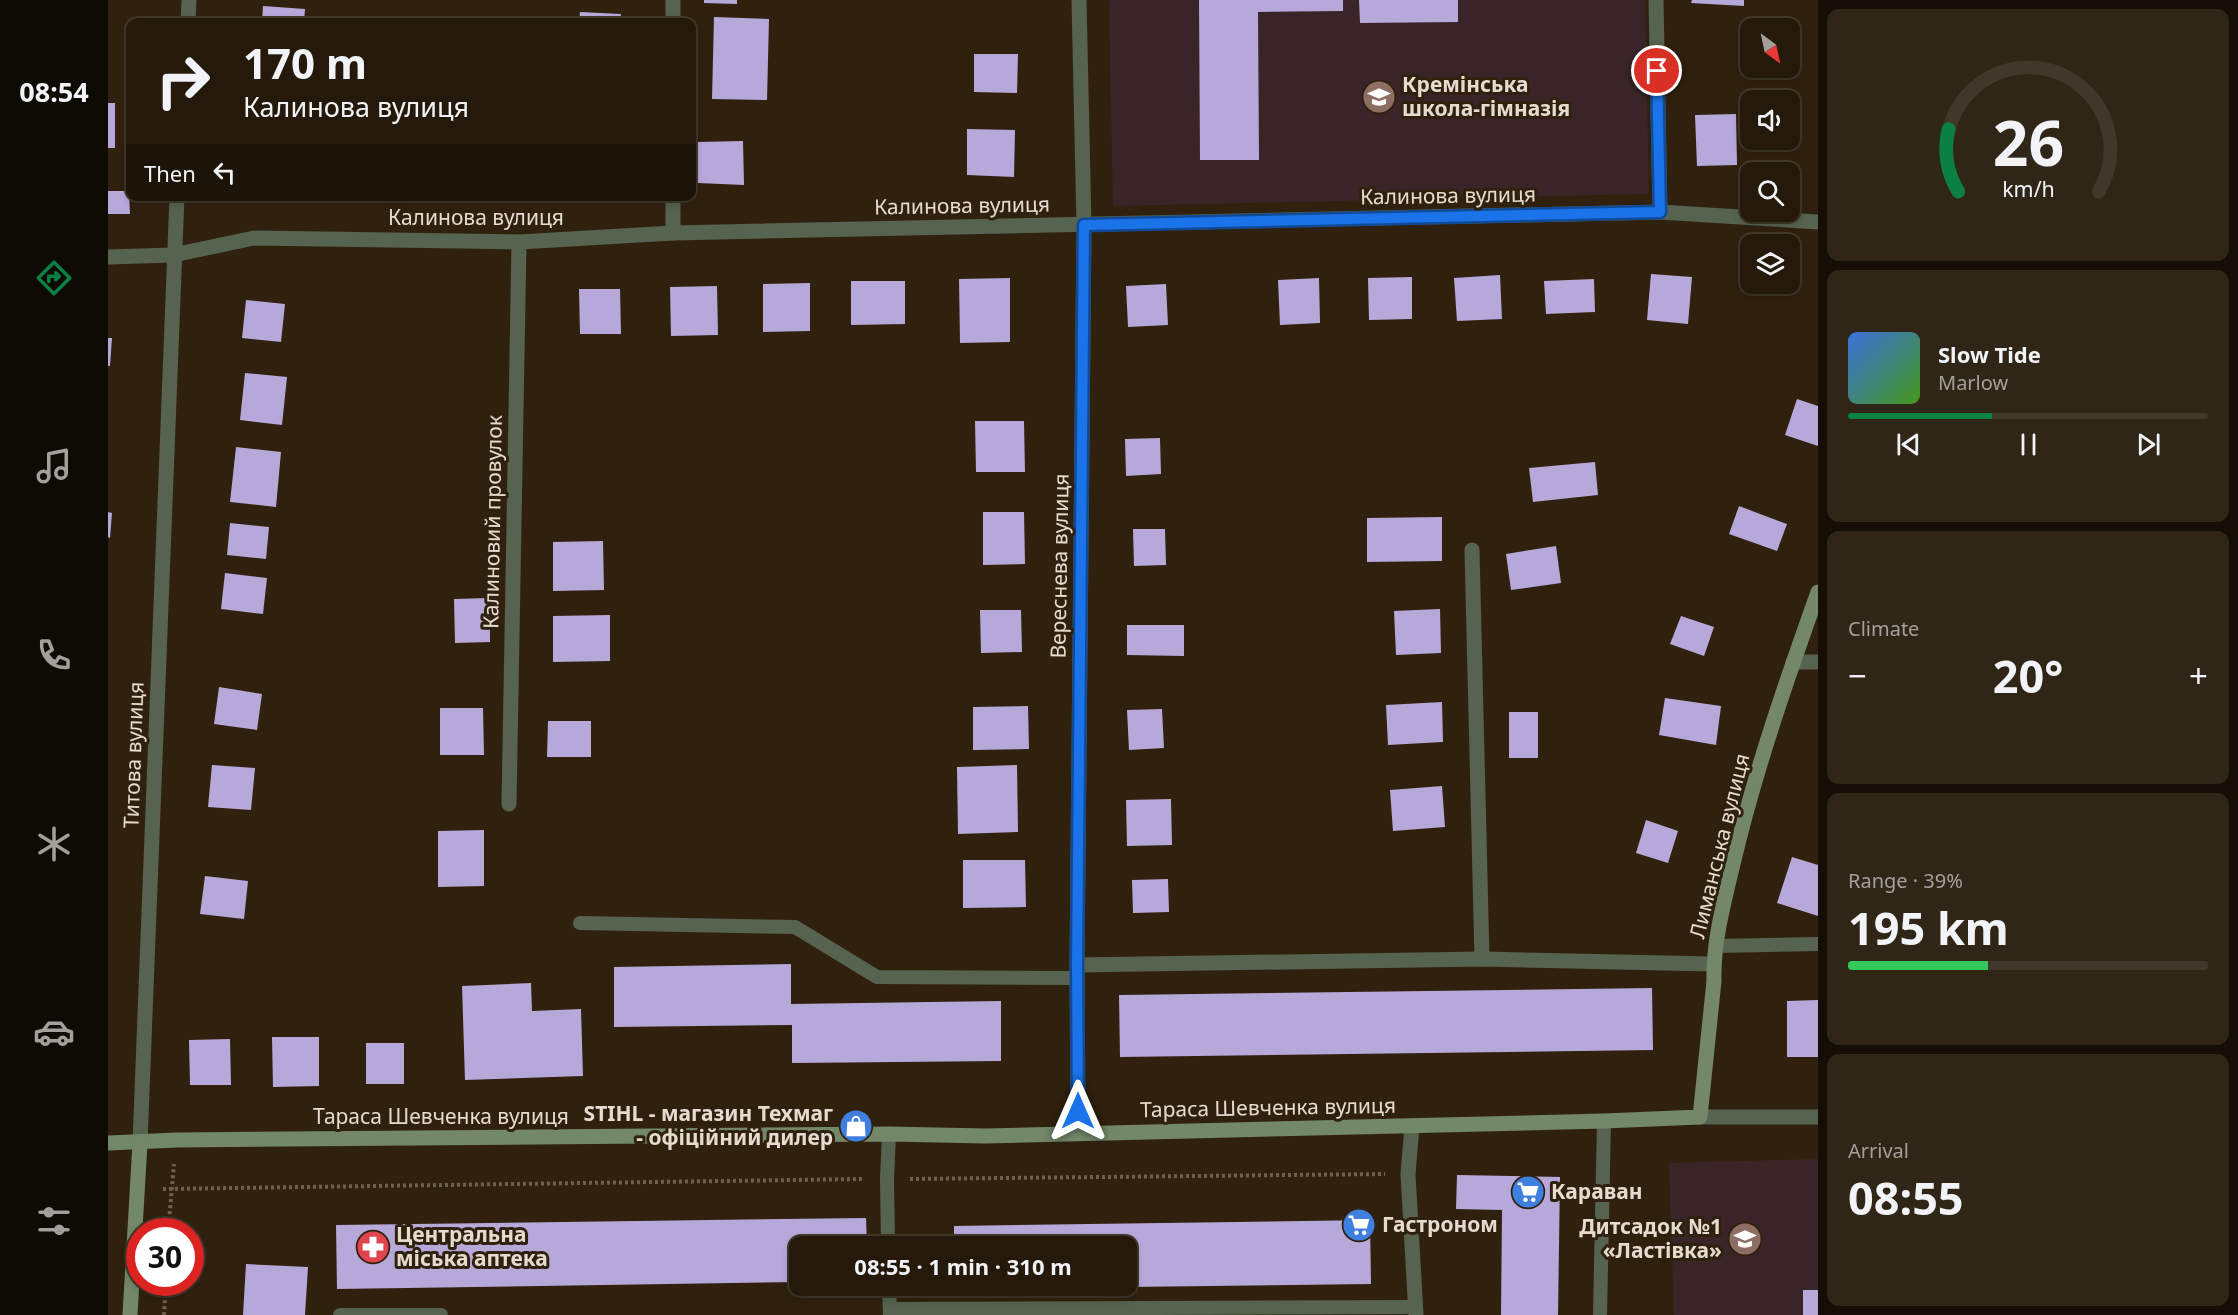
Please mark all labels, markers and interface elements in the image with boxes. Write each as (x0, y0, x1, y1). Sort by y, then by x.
north arrow (1740, 18, 1800, 78)
map controls (1740, 18, 1800, 294)
text: 170 m (243, 34, 367, 91)
icon: right (144, 42, 222, 120)
pin (1631, 45, 1682, 96)
icon: arrive (1640, 54, 1673, 87)
place label: Кремінська школа-гімназія (1402, 70, 1570, 122)
text: 08:54 (19, 73, 89, 110)
school or university icon: Кремінська школа-гімназія (1361, 79, 1397, 115)
text: Калинова вулиця (243, 88, 469, 125)
button: sound (1740, 90, 1800, 150)
text: 26 (1992, 99, 2064, 184)
icon: left (208, 156, 241, 189)
text: Then (144, 158, 196, 188)
button: search (1740, 162, 1800, 222)
text: km/h (2002, 174, 2054, 203)
street label: Калинова вулиця (1360, 179, 1536, 211)
street label: Калинова вулиця (874, 189, 1050, 221)
street label: Калинова вулиця (388, 203, 564, 231)
button: layers (1740, 234, 1800, 294)
icon: directions (33, 257, 75, 299)
text: Slow Tide (1938, 339, 2041, 369)
text: Marlow (1938, 369, 2008, 396)
street label: Калиновий провулок (476, 415, 508, 629)
icon: previous (1892, 428, 1925, 461)
icon: pause (2012, 428, 2045, 461)
icon: next (2132, 428, 2165, 461)
icon: music (33, 445, 75, 487)
street label: Вереснева вулиця (1043, 473, 1075, 659)
text: Climate (1848, 615, 1919, 642)
icon: phone (33, 634, 75, 676)
text: 20° (1993, 645, 2063, 706)
text: − (1848, 653, 1867, 698)
text: + (2189, 653, 2208, 698)
street label: Титова вулиця (116, 681, 150, 829)
street label: Лиманська вулиця (1683, 750, 1756, 941)
icon: climate (33, 823, 75, 865)
text: Range · 39% (1848, 867, 1963, 894)
text: 195 km (1848, 897, 2009, 958)
icon: car (33, 1011, 75, 1053)
position arrow (1046, 1079, 1110, 1143)
street label: Тараса Шевченка вулиця (1140, 1091, 1396, 1123)
place label: STIHL - магазин Техмаг - офіційний дилер (584, 1099, 833, 1151)
street label: Тараса Шевченка вулиця (313, 1102, 569, 1130)
shop icon: STIHL - магазин Техмаг - офіційний дилер (838, 1108, 874, 1144)
text: Arrival (1848, 1137, 1909, 1164)
text: 08:55 (1848, 1167, 1964, 1228)
supermarket icon: Караван (1510, 1174, 1546, 1210)
place label: Караван (1551, 1177, 1643, 1205)
icon: filters (33, 1200, 75, 1242)
supermarket icon: Гастроном (1341, 1207, 1377, 1243)
place label: Гастроном (1382, 1210, 1498, 1238)
place label: Дитсадок №1 «Ластівка» (1579, 1212, 1722, 1264)
speed limit sign: 30 (126, 1218, 204, 1296)
place label: Центральна міська аптека (396, 1220, 548, 1272)
school or university icon: Дитсадок №1 «Ластівка» (1727, 1221, 1763, 1257)
pharmacy icon: Центральна міська аптека (355, 1229, 391, 1265)
text: 08:55 · 1 min · 310 m (854, 1251, 1072, 1281)

